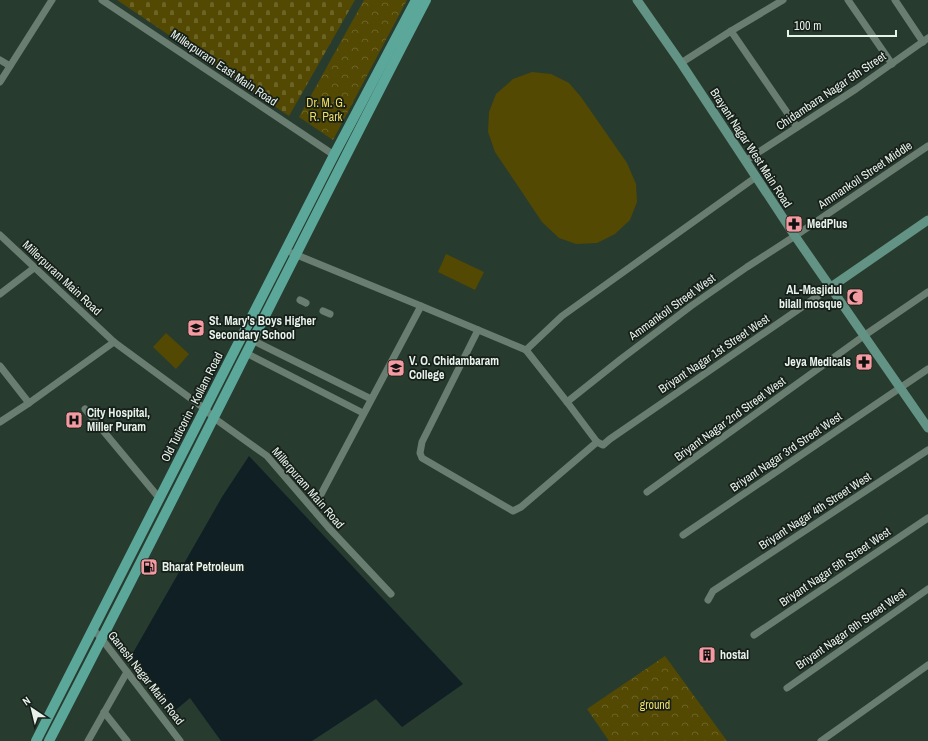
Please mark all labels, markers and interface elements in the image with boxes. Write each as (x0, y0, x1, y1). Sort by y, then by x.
scale bar (788, 12, 896, 38)
text: 100 m (794, 18, 821, 34)
street label: Millerpuram East Main Road (168, 26, 280, 110)
street label: Chidambara Nagar 5th Street (773, 48, 889, 134)
street label: Brayant Nagar West Main Road (706, 85, 796, 211)
park label: Dr. M. G. R. Park (306, 95, 346, 125)
street label: Ammankoil Street Middle (814, 137, 915, 213)
pharmacy icon: MedPlus (784, 214, 804, 234)
place label: MedPlus (807, 216, 848, 232)
street label: Millerpuram Main Road (19, 237, 105, 319)
street label: Ammankoil Street West (625, 270, 719, 344)
place label: AL-Masjidul bilall mosque (779, 282, 843, 312)
mosque icon: AL-Masjidul bilall mosque (845, 287, 865, 307)
street label: Briyant Nagar 1st Street West (655, 311, 773, 397)
place label: St. Mary's Boys Higher Secondary School (209, 313, 316, 343)
school or university icon: St. Mary's Boys Higher Secondary School (186, 318, 206, 338)
street label: Old Tuticorin - Kollam Road (157, 349, 227, 465)
pharmacy icon: Jeya Medicals (854, 352, 874, 372)
place label: V. O. Chidambaram College (409, 353, 499, 383)
place label: Jeya Medicals (785, 354, 852, 370)
school or university icon: V. O. Chidambaram College (386, 358, 406, 378)
street label: Briyant Nagar 2nd Street West (671, 373, 789, 465)
place label: City Hospital, Miller Puram (87, 405, 150, 435)
street label: Briyant Nagar 3rd Street West (727, 408, 845, 495)
hospital icon: City Hospital, Miller Puram (64, 410, 84, 430)
street label: Millerpuram Main Road (268, 444, 348, 532)
street label: Briyant Nagar 4th Street West (756, 468, 875, 553)
street label: Briyant Nagar 5th Street West (776, 524, 894, 610)
fuel station icon: Bharat Petroleum (139, 557, 159, 577)
place label: Bharat Petroleum (162, 559, 244, 575)
street label: Briyant Nagar 6th Street West (793, 585, 909, 673)
street label: Ganesh Nagar Main Road (104, 628, 188, 728)
building icon: hostal (697, 645, 717, 665)
place label: hostal (720, 647, 749, 663)
north arrow (12, 689, 52, 729)
text: N (20, 693, 33, 708)
park label: ground (640, 697, 670, 713)

